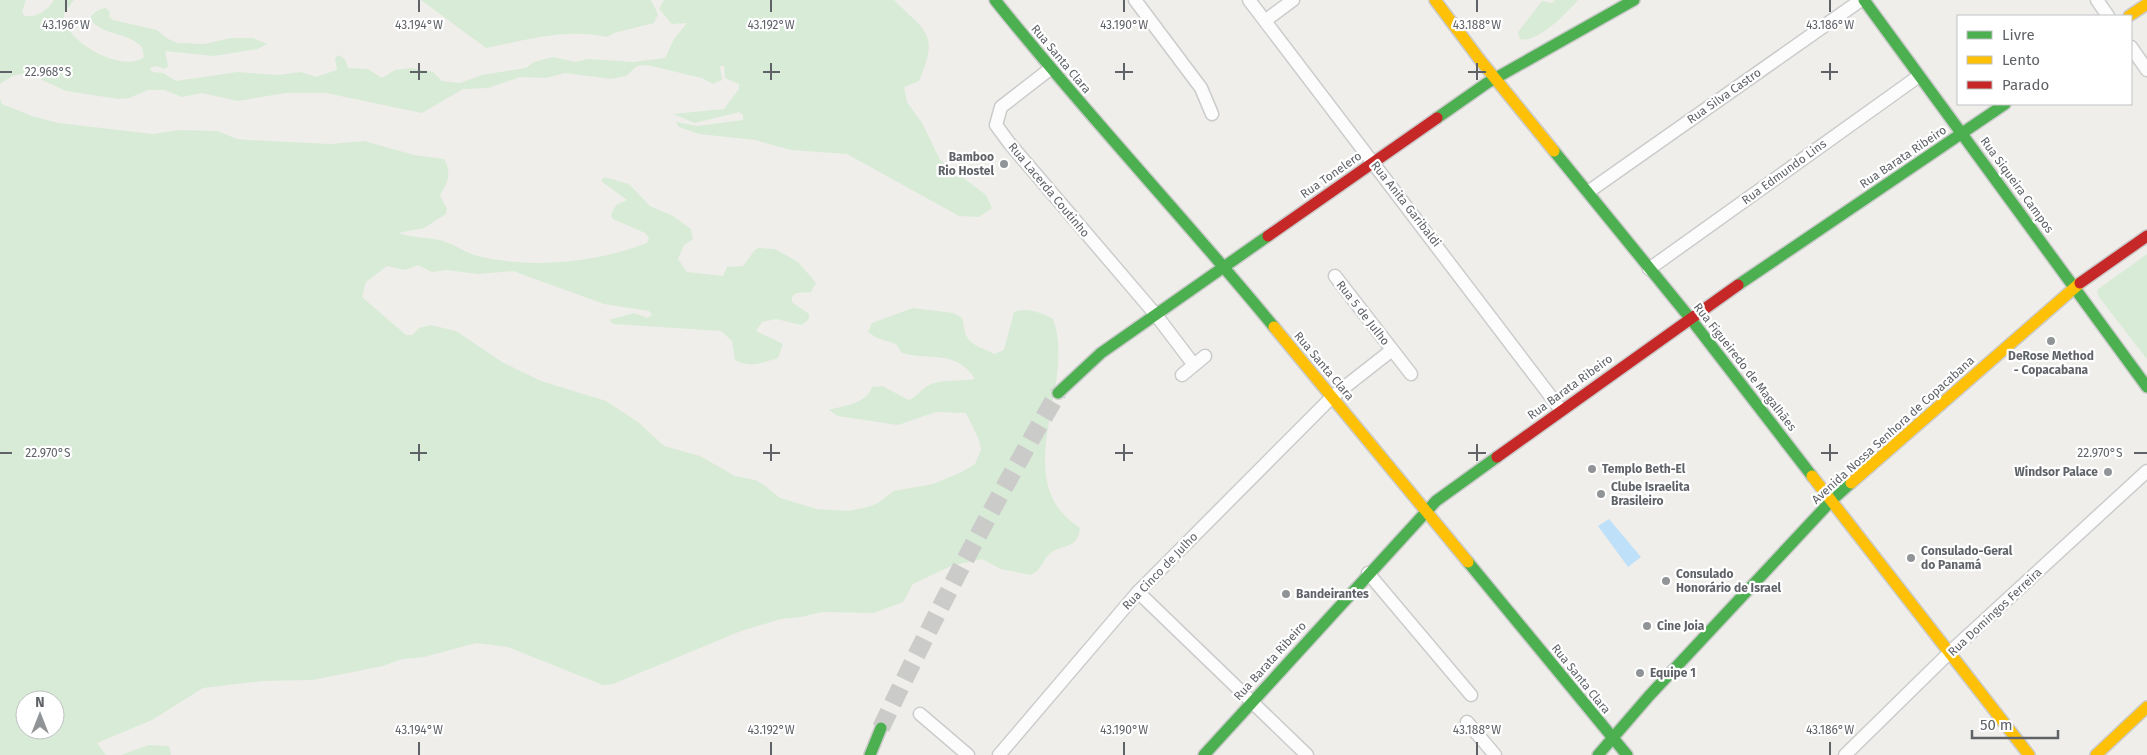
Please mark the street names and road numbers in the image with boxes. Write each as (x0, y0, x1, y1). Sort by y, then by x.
street label: Rua Santa Clara (1028, 22, 1094, 96)
street label: Rua Silva Castro (1684, 65, 1764, 127)
street label: Rua Barata Ribeiro (1857, 123, 1949, 191)
street label: Rua Siqueira Campos (1978, 134, 2057, 236)
street label: Rua Edmundo Lins (1739, 136, 1829, 207)
street label: Rua Lacerda Coutinho (1005, 140, 1093, 240)
street label: Rua Tonelero (1298, 149, 1364, 201)
street label: Rua Anita Garibaldi (1368, 158, 1444, 250)
street label: Rua 5 de Julho (1333, 278, 1393, 348)
street label: Rua Figueiredo de Magalhães (1691, 300, 1799, 434)
street label: Rua Santa Clara (1291, 329, 1357, 403)
street label: Rua Barata Ribeiro (1525, 352, 1615, 422)
street label: Avenida Nossa Senhora de Copacabana (1809, 353, 1977, 507)
street label: Rua Cinco de Julho (1120, 529, 1200, 613)
street label: Rua Domingos Ferreira (1945, 565, 2045, 659)
street label: Rua Barata Ribeiro (1231, 619, 1309, 703)
street label: Rua Santa Clara (1549, 641, 1613, 717)

